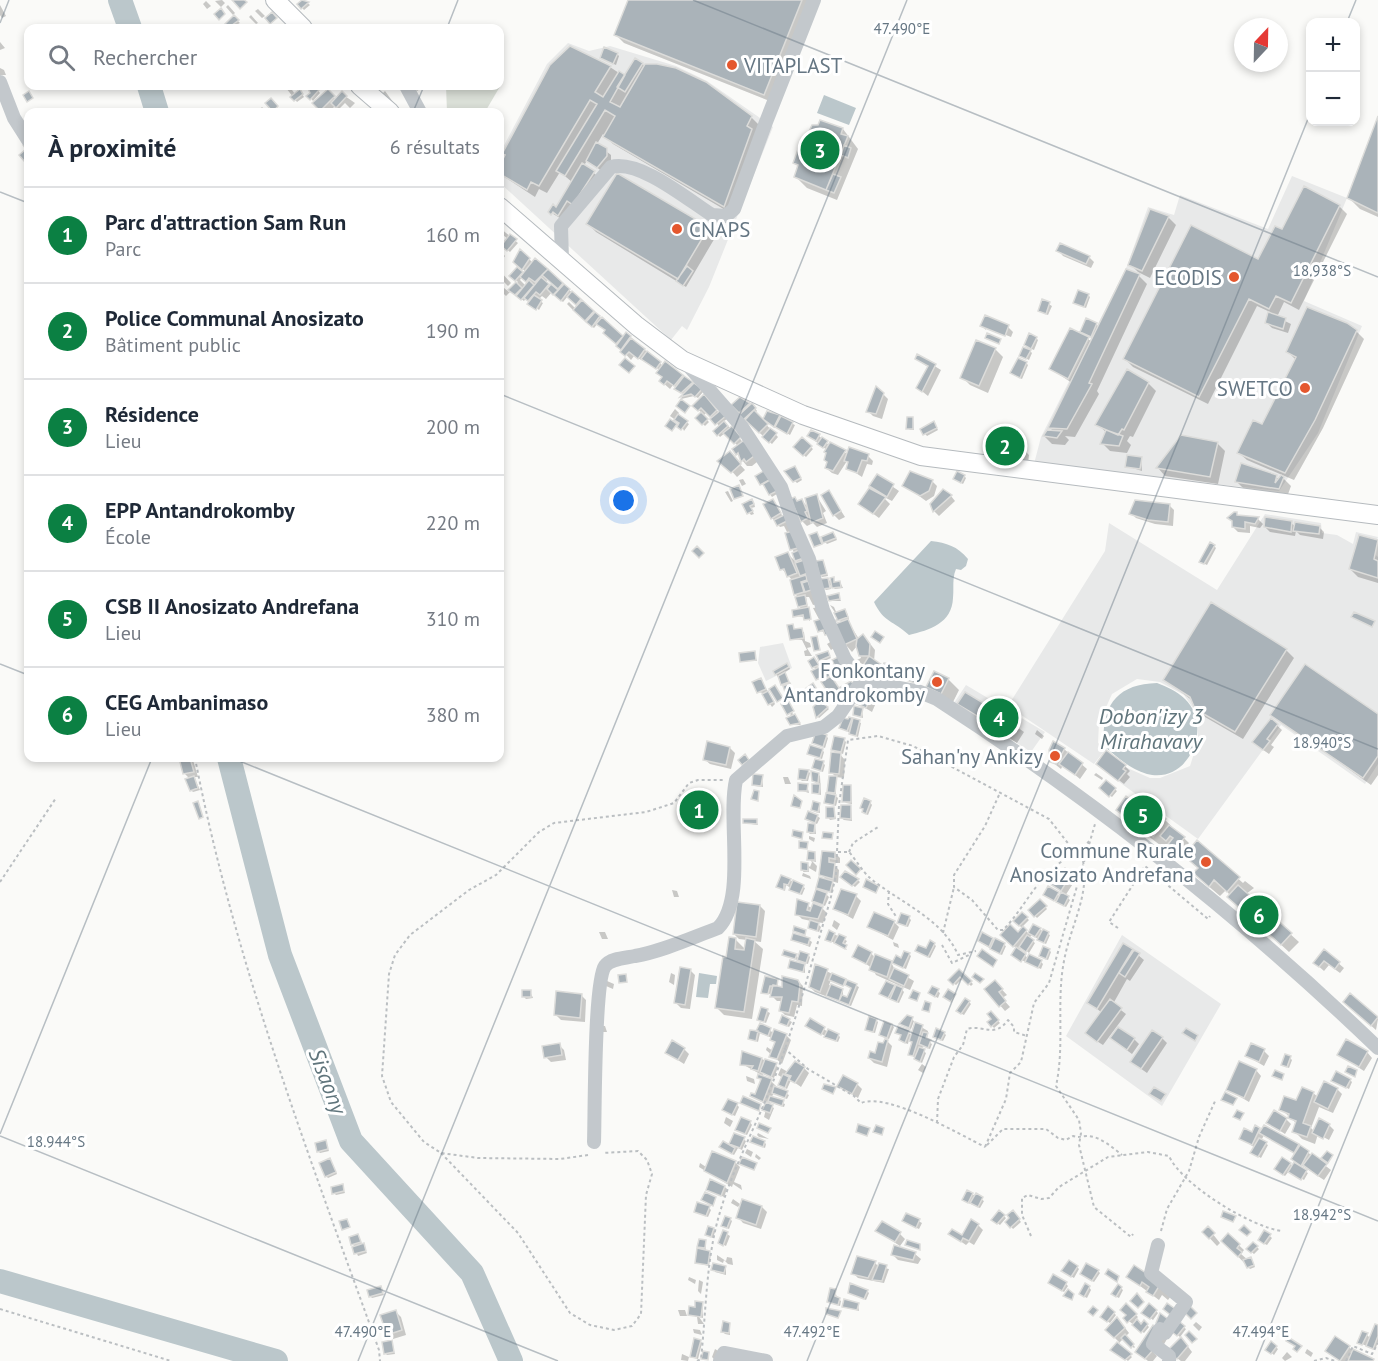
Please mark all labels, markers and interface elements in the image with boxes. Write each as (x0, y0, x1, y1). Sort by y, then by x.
north arrow (1234, 18, 1288, 72)
map controls (1306, 18, 1360, 126)
button: + (1306, 18, 1360, 72)
text: 47.490°E (874, 19, 930, 38)
search box (24, 24, 504, 90)
icon: search (45, 41, 78, 74)
text: Rechercher (93, 43, 197, 71)
place label: VITAPLAST (743, 52, 843, 79)
marker: VITAPLAST (725, 58, 739, 72)
button: − (1306, 72, 1360, 126)
pin: 3 (800, 128, 840, 172)
text: À proximité (48, 131, 176, 164)
text: 6 résultats (390, 134, 480, 160)
text: Parc d'attraction Sam Run (105, 208, 346, 236)
place label: CNAPS (689, 216, 750, 243)
text: 1 (62, 222, 73, 248)
text: 160 m (426, 222, 480, 248)
marker: CNAPS (670, 222, 684, 236)
text: Parc (105, 236, 141, 262)
text: 18.938°S (1293, 261, 1351, 280)
place label: ECODIS (1154, 264, 1222, 291)
marker: ECODIS (1227, 270, 1241, 284)
text: Police Communal Anosizato (105, 304, 364, 332)
text: 2 (62, 318, 73, 344)
text: 190 m (426, 318, 480, 344)
text: Bâtiment public (105, 332, 241, 358)
place label: SWETCO (1217, 375, 1293, 402)
marker: SWETCO (1298, 381, 1312, 395)
text: Résidence (105, 400, 199, 428)
text: 3 (62, 414, 73, 440)
text: 200 m (426, 414, 480, 440)
pin: 2 (986, 424, 1024, 468)
text: Lieu (105, 428, 142, 454)
your location (609, 486, 638, 515)
text: EPP Antandrokomby (105, 496, 295, 524)
text: 4 (62, 510, 73, 536)
text: 220 m (426, 510, 480, 536)
text: École (105, 524, 151, 550)
text: CSB II Anosizato Andrefana (105, 592, 359, 620)
text: 5 (62, 606, 73, 632)
text: 310 m (426, 606, 480, 632)
text: Lieu (105, 620, 142, 646)
place label: Fonkontany Antandrokomby (784, 657, 925, 708)
marker: Fonkontany Antandrokomby (930, 675, 944, 689)
text: CEG Ambanimaso (105, 688, 268, 716)
pin: 4 (980, 696, 1018, 740)
text: 6 (62, 702, 73, 728)
text: 380 m (426, 702, 480, 728)
water label: Dobon'izy 3 Mirahavavy (1099, 702, 1204, 755)
text: Lieu (105, 716, 142, 742)
text: 18.940°S (1293, 733, 1351, 752)
place label: Sahan'ny Ankizy (901, 743, 1043, 770)
marker: Sahan'ny Ankizy (1048, 749, 1062, 763)
pin: 1 (680, 788, 718, 832)
pin: 5 (1124, 792, 1162, 838)
place label: Commune Rurale Anosizato Andrefana (1010, 837, 1194, 888)
marker: Commune Rurale Anosizato Andrefana (1199, 855, 1213, 869)
pin: 6 (1240, 892, 1278, 938)
water label: Sisaony (303, 1044, 354, 1119)
text: 18.944°S (27, 1132, 85, 1151)
text: 18.942°S (1293, 1205, 1351, 1224)
text: 47.490°E (335, 1322, 391, 1341)
text: 47.492°E (784, 1322, 840, 1341)
text: 47.494°E (1233, 1322, 1289, 1341)

